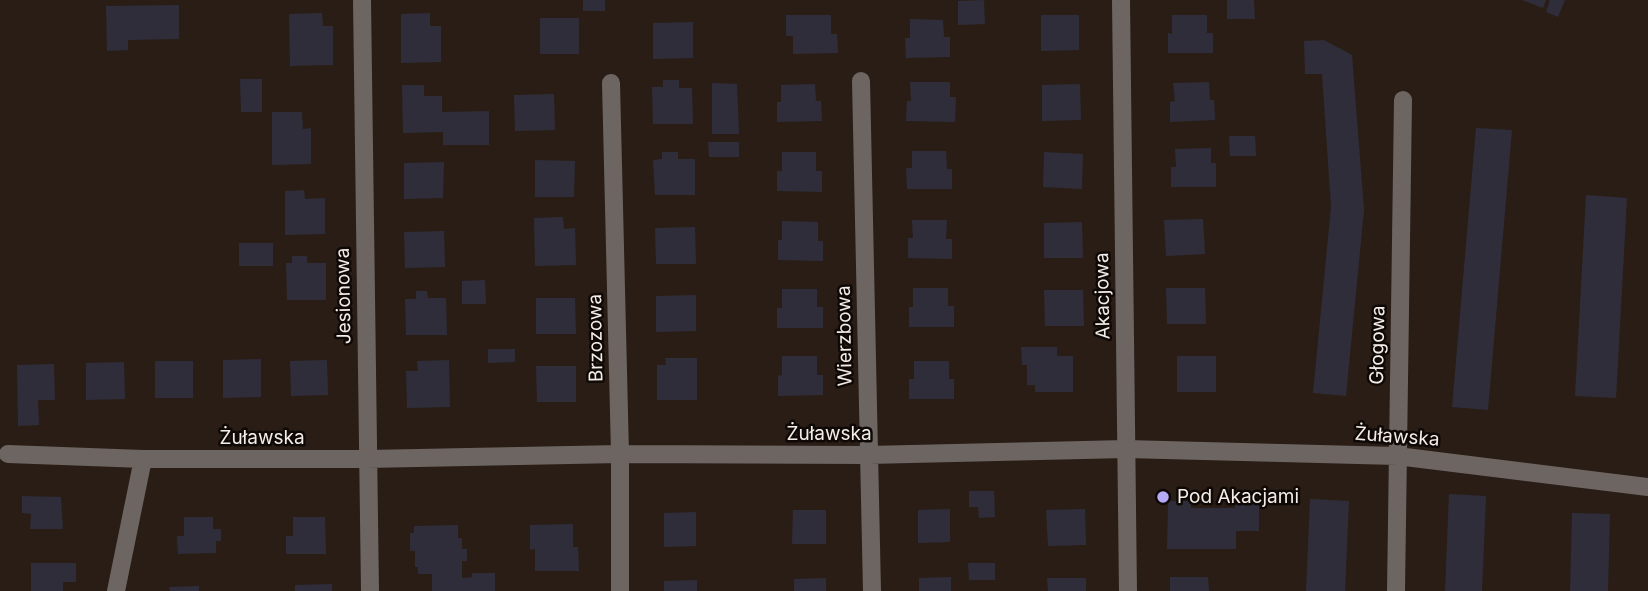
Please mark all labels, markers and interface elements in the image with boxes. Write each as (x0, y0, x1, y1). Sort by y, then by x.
street label: Jesionowa (332, 248, 356, 344)
street label: Akacjowa (1091, 252, 1115, 340)
street label: Wierzbowa (833, 285, 857, 387)
street label: Brzozowa (584, 294, 608, 382)
street label: Głogowa (1366, 305, 1390, 385)
street label: Żuławska (786, 423, 872, 445)
street label: Żuławska (1354, 423, 1440, 451)
street label: Żuławska (219, 427, 305, 449)
place label: Pod Akacjami (1177, 486, 1299, 508)
marker: Pod Akacjami (1155, 489, 1171, 505)

